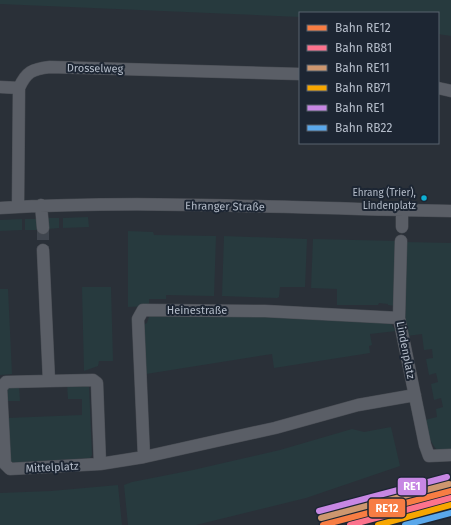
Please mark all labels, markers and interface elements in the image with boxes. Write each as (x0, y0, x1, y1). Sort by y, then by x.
legend (299, 12, 439, 144)
text: Bahn RE12 (335, 21, 391, 35)
text: Bahn RB81 (335, 41, 392, 55)
text: Bahn RE11 (335, 61, 390, 75)
street label: Drosselweg (67, 62, 124, 75)
text: Bahn RB71 (335, 81, 391, 95)
text: Bahn RE1 (335, 101, 385, 115)
text: Bahn RB22 (335, 121, 392, 135)
place label: Ehrang (Trier), Lindenplatz (352, 186, 417, 212)
marker: Ehrang (Trier), Lindenplatz (419, 193, 429, 203)
street label: Ehranger Straße (185, 199, 265, 214)
street label: Heinestraße (167, 304, 227, 317)
street label: Lindenplatz (394, 320, 418, 380)
street label: Mittelplatz (25, 460, 79, 475)
line badge: RE1 (397, 477, 427, 496)
text: RE1 (403, 480, 421, 493)
line badge: RE12 (368, 498, 406, 518)
text: RE12 (375, 502, 399, 515)

